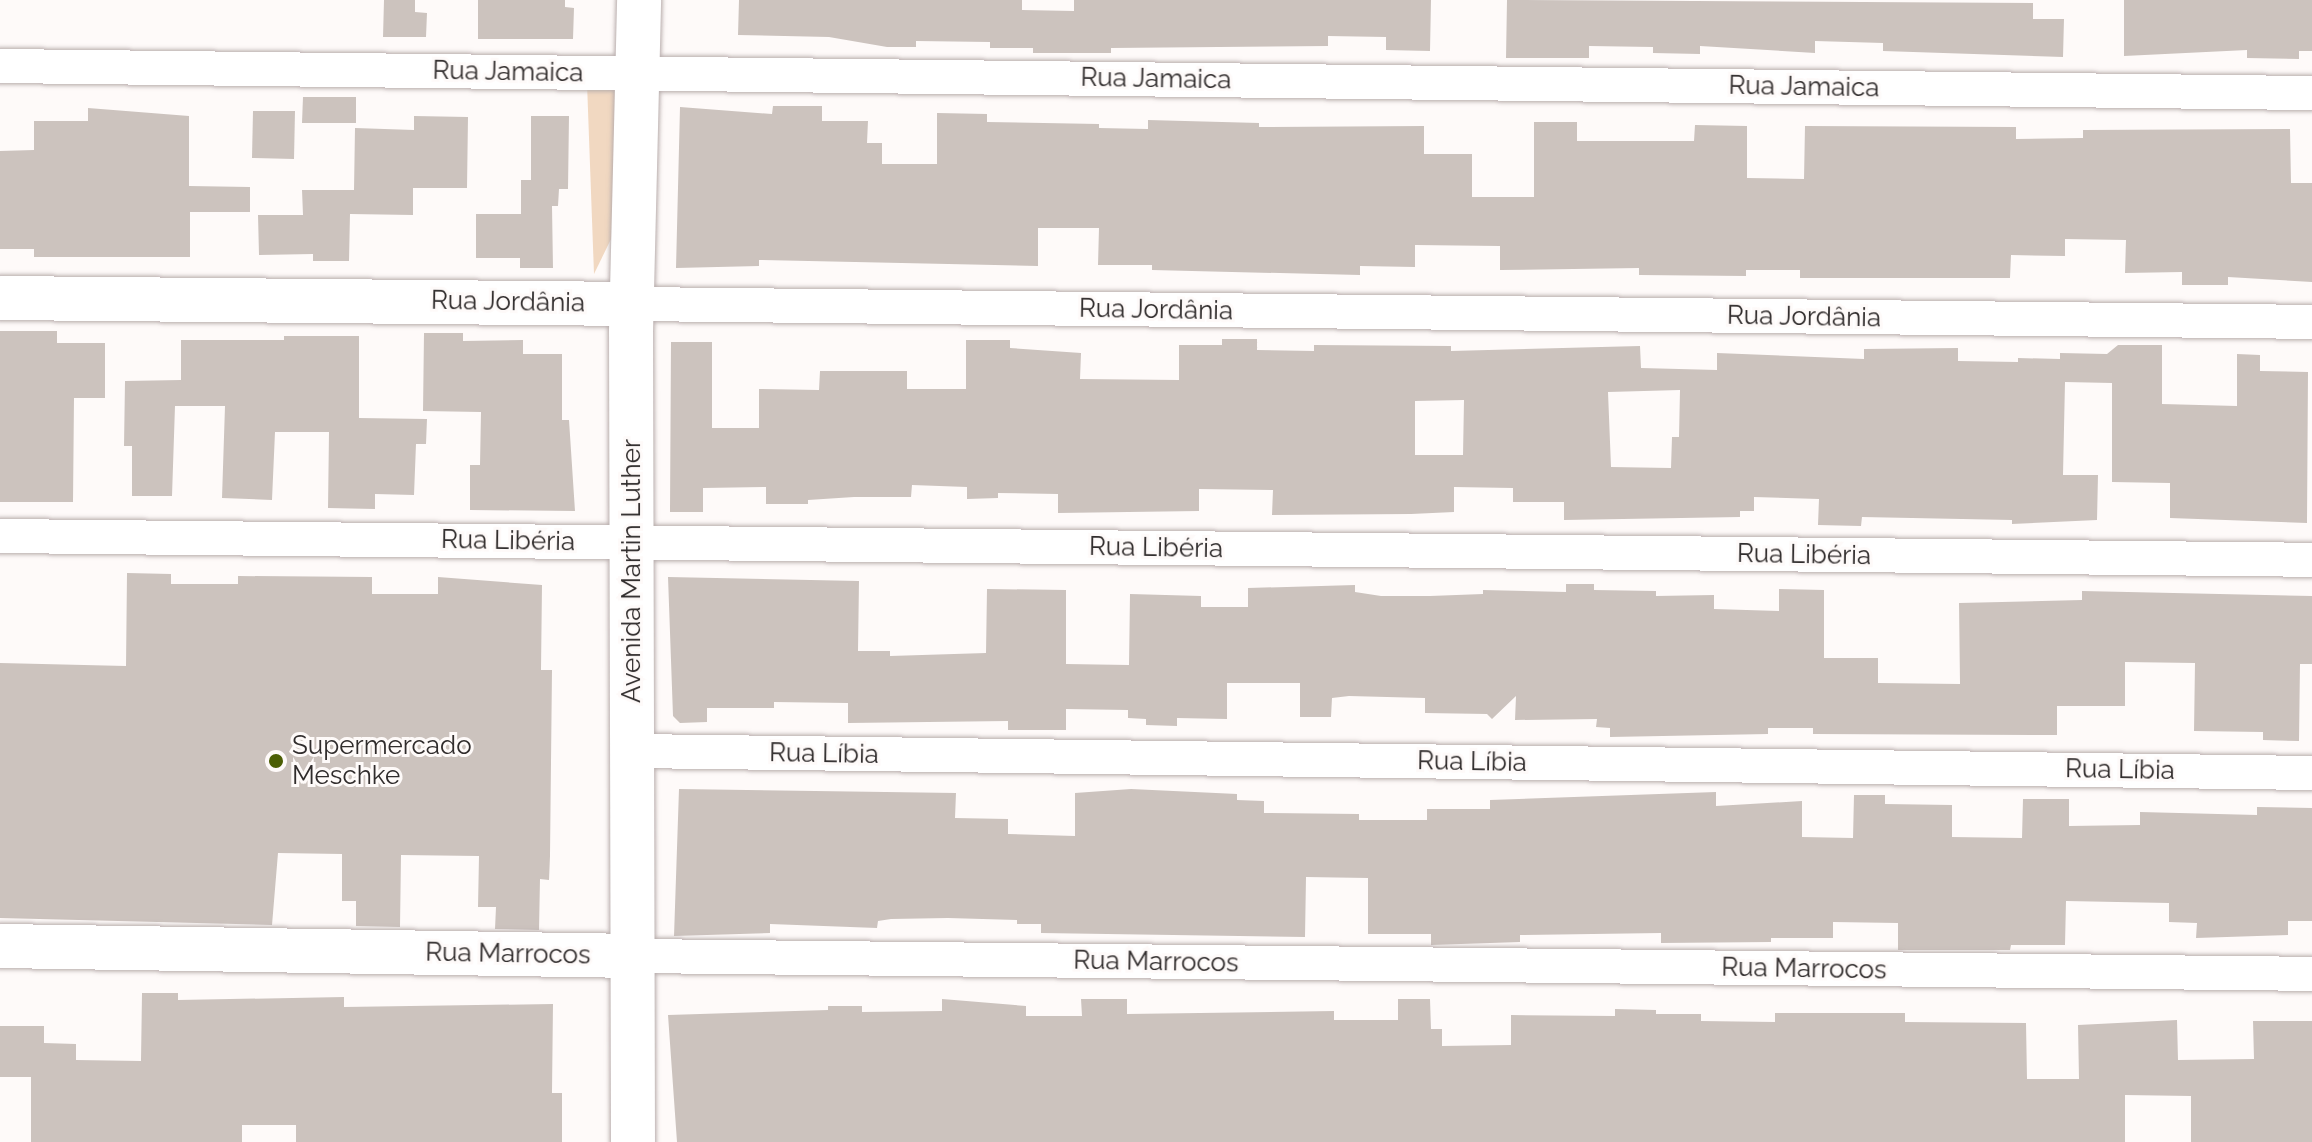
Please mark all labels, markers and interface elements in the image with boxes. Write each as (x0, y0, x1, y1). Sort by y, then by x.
street label: Rua Jamaica (432, 55, 584, 89)
street label: Rua Jamaica (1080, 62, 1232, 96)
street label: Rua Jamaica (1728, 70, 1880, 104)
street label: Rua Jordânia (430, 285, 586, 319)
street label: Rua Jordânia (1078, 293, 1234, 327)
street label: Rua Jordânia (1726, 300, 1882, 334)
street label: Avenida Martin Luther (616, 439, 648, 703)
street label: Rua Libéria (441, 524, 575, 558)
street label: Rua Libéria (1089, 531, 1223, 565)
street label: Rua Libéria (1737, 538, 1871, 572)
place label: Supermercado Meschke (292, 730, 472, 792)
street label: Rua Líbia (769, 737, 879, 771)
street label: Rua Líbia (1417, 745, 1527, 779)
marker: Supermercado Meschke (267, 752, 285, 770)
street label: Rua Líbia (2065, 753, 2175, 787)
street label: Rua Marrocos (425, 937, 591, 971)
street label: Rua Marrocos (1073, 945, 1239, 979)
street label: Rua Marrocos (1721, 952, 1887, 986)

